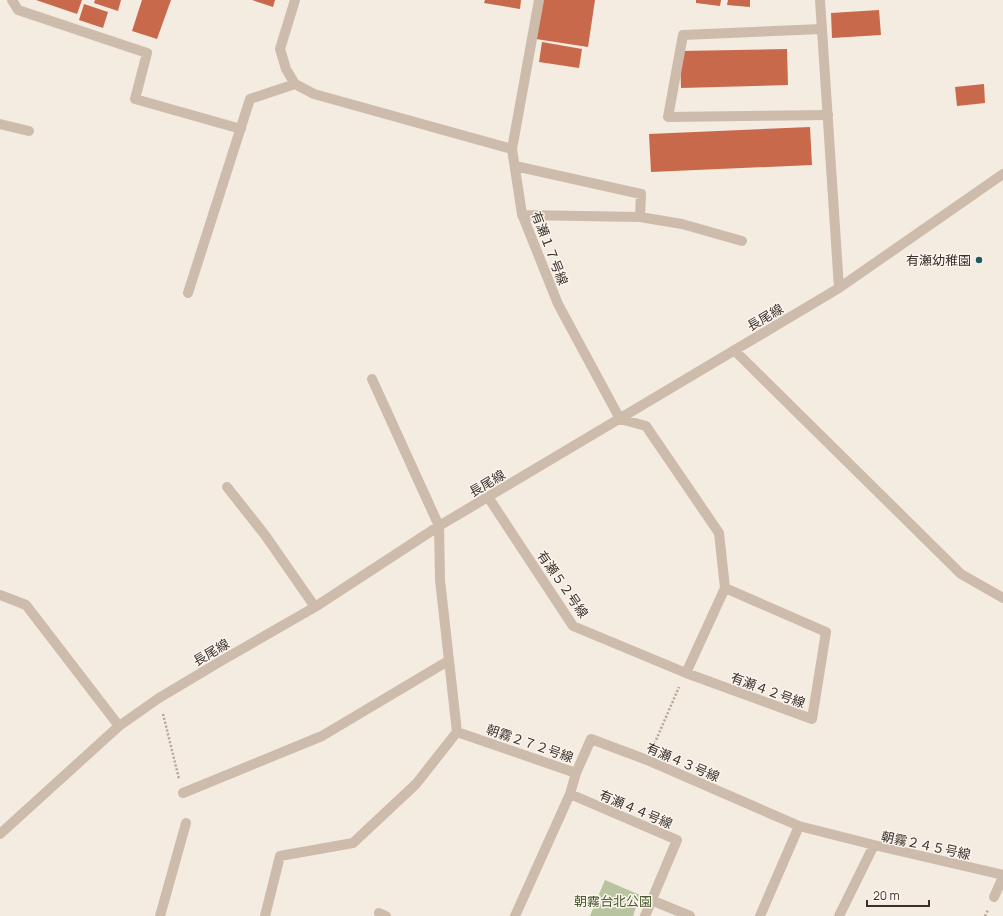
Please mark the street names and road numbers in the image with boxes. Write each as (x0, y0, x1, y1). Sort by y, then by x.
street label: 有瀬１７号線 (528, 208, 572, 288)
street label: 長尾線 (744, 299, 786, 335)
street label: 長尾線 (466, 465, 508, 501)
street label: 有瀬５２号線 (533, 547, 593, 621)
street label: 長尾線 (190, 634, 232, 670)
street label: 有瀬４２号線 (728, 668, 808, 712)
street label: 朝霧２７２号線 (484, 720, 576, 766)
street label: 有瀬４３号線 (644, 738, 722, 786)
street label: 有瀬４４号線 (597, 785, 675, 833)
street label: 朝霧２４５号線 (880, 827, 972, 863)

